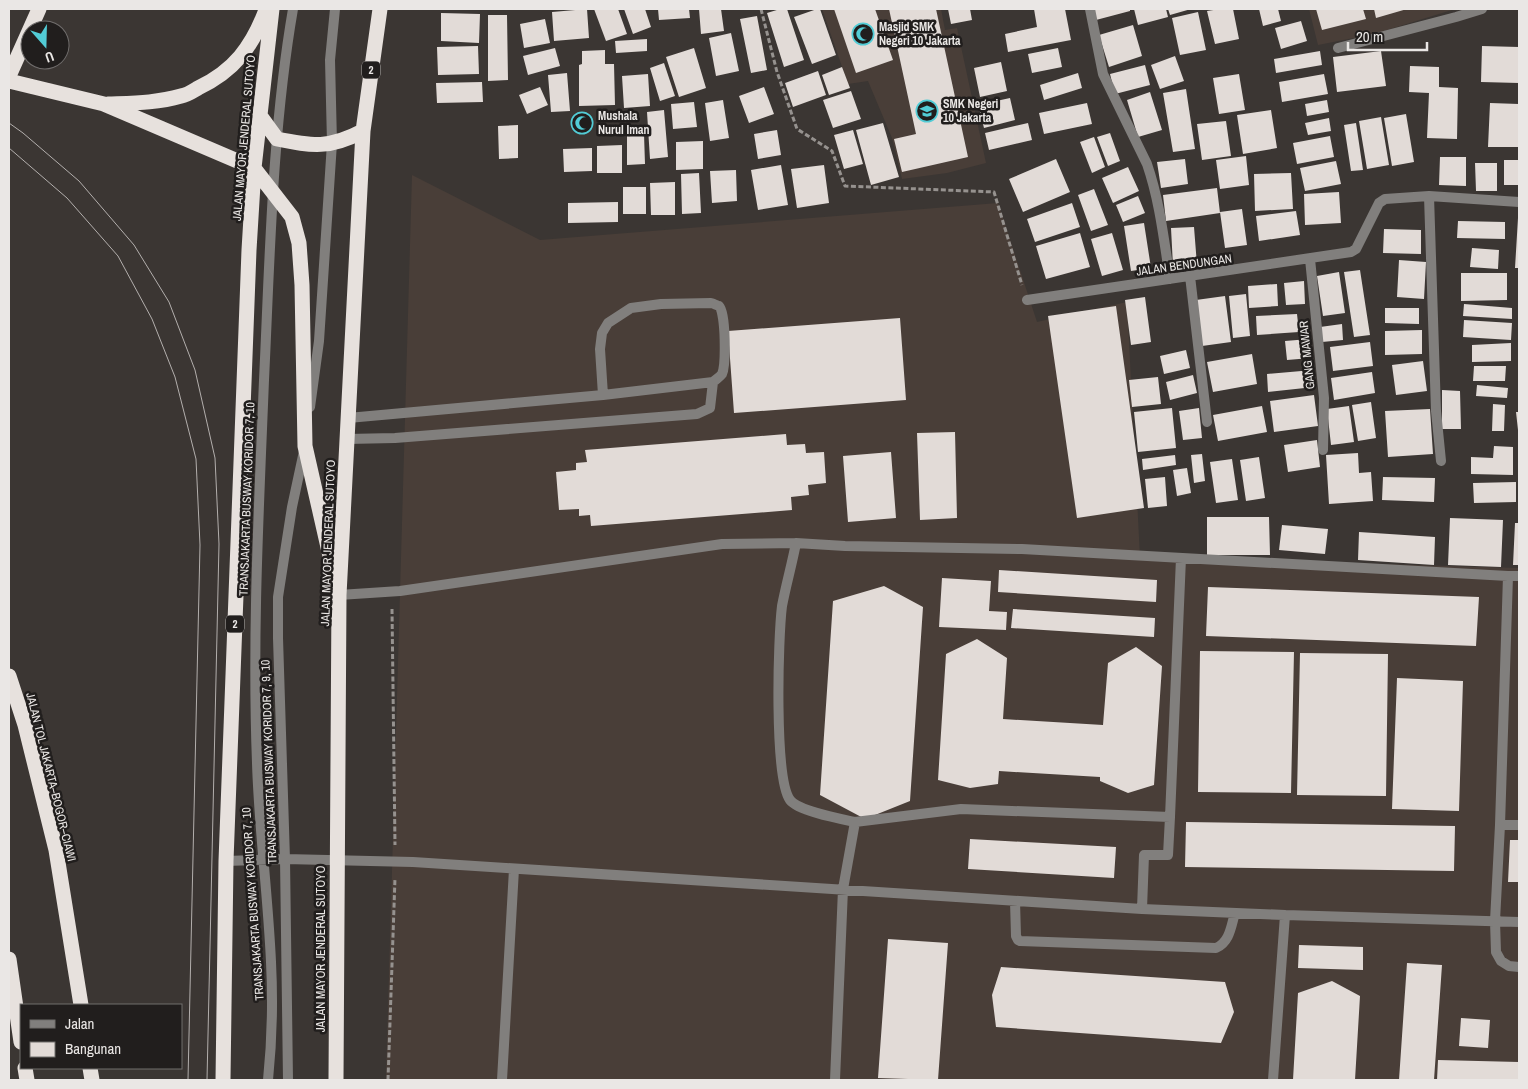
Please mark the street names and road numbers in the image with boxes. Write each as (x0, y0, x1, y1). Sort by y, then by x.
street label: JALAN MAYOR JENDERAL SUTOYO (229, 54, 259, 222)
road number: 2 (362, 62, 380, 78)
street label: JALAN BENDUNGAN (1135, 250, 1233, 280)
street label: GANG MAWAR (1295, 320, 1319, 390)
street label: TRANSJAKARTA BUSWAY KORIDOR 7, 10 (236, 402, 258, 596)
street label: JALAN MAYOR JENDERAL SUTOYO (317, 459, 339, 627)
road number: 2 (226, 616, 244, 632)
street label: TRANSJAKARTA BUSWAY KORIDOR 7, 9, 10 (257, 659, 281, 865)
street label: JALAN TOL JAKARTA–BOGOR–CIAWI (22, 691, 80, 863)
street label: TRANSJAKARTA BUSWAY KORIDOR 7, 10 (238, 807, 268, 1001)
street label: JALAN MAYOR JENDERAL SUTOYO (313, 865, 329, 1032)

